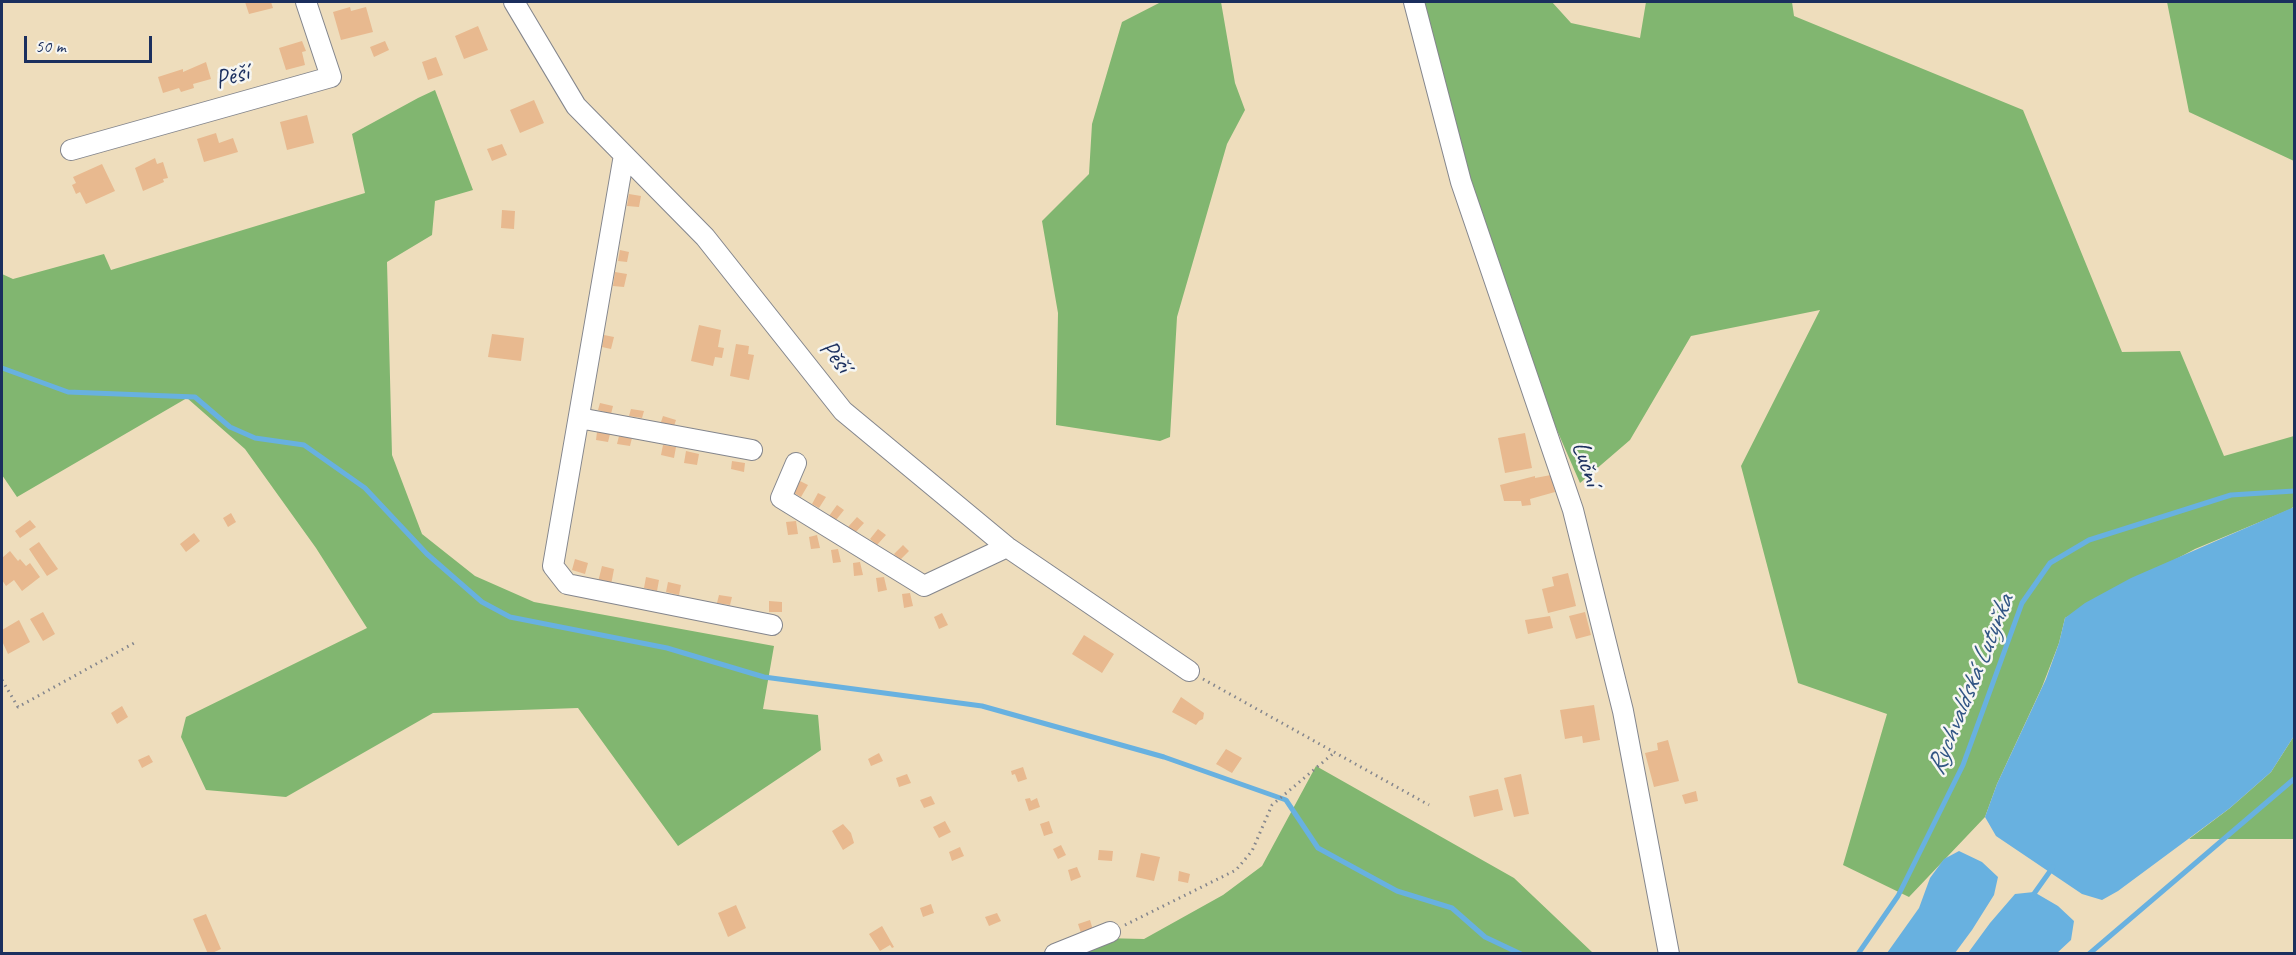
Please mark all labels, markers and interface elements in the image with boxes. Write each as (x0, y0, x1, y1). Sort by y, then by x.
scale bar (27, 24, 154, 62)
text: 50 m (35, 35, 66, 57)
street label: Pěší (211, 57, 253, 97)
street label: Pěší (812, 334, 858, 380)
street label: Luční (1564, 437, 1608, 491)
water label: Rychvaldská Lutyňka (1920, 590, 2022, 780)

